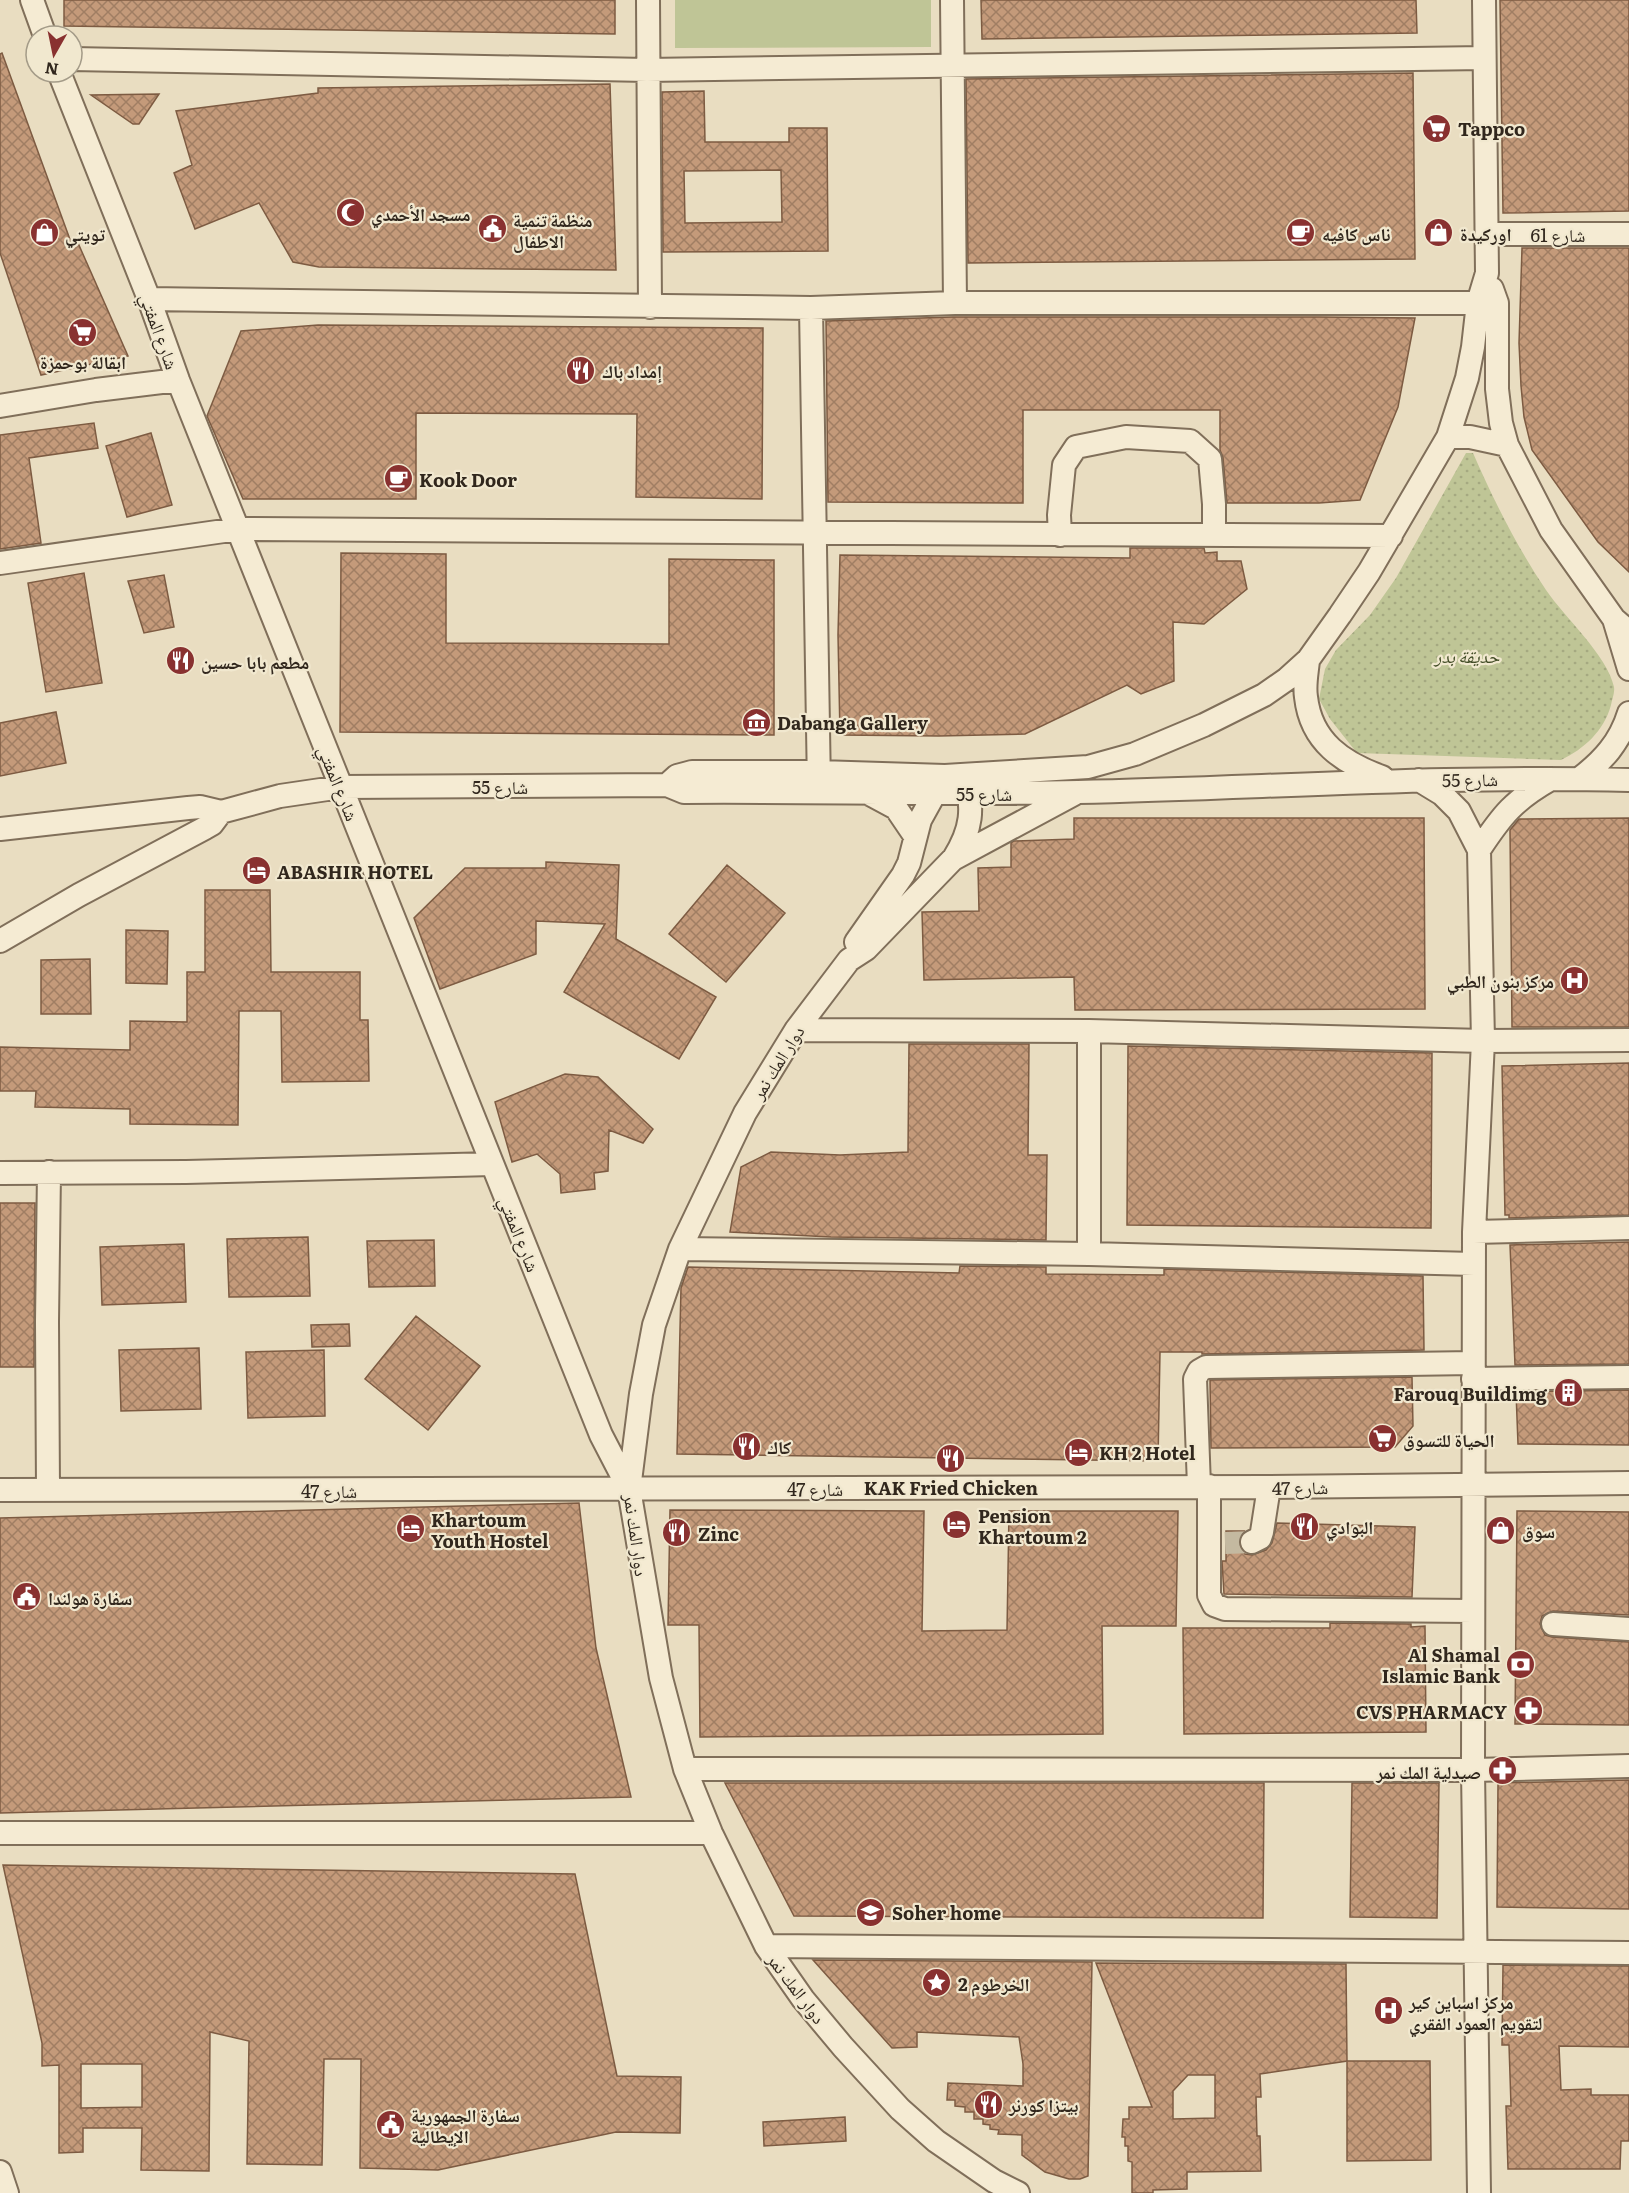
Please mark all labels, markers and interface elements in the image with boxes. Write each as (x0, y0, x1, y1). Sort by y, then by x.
north arrow (24, 24, 84, 84)
text: N (43, 57, 60, 83)
supermarket icon: Tappco (1421, 112, 1453, 144)
place label: Tappco (1458, 115, 1525, 142)
mosque icon: مسجد الأحمدي (334, 197, 366, 229)
place label: مسجد الأحمدي (371, 200, 470, 229)
place label: منظمة تنمية الاطفال (513, 206, 593, 254)
public building icon: منظمة تنمية الاطفال (476, 213, 508, 245)
shop icon: تويتي (28, 217, 60, 249)
cafe icon: ناس كافيه (1285, 217, 1317, 249)
shop icon: اوركيدة (1423, 217, 1455, 249)
place label: تويتي (65, 220, 105, 249)
place label: ناس كافيه (1322, 220, 1391, 247)
place label: اوركيدة (1460, 220, 1512, 247)
street label: شارع 61 (1531, 221, 1585, 248)
street label: شارع المفتي (131, 289, 186, 374)
supermarket icon: ابقالة بوحمزة (67, 316, 99, 348)
place label: ابقالة بوحمزة (40, 348, 126, 375)
restaurant icon: إمداد باك (565, 354, 597, 386)
place label: إمداد باك (602, 357, 662, 384)
cafe icon: Kook Door (382, 463, 414, 495)
place label: Kook Door (419, 466, 517, 493)
park label: حديقة بدر (1432, 642, 1500, 669)
restaurant icon: مطعم بابا حسين (164, 645, 196, 677)
place label: مطعم بابا حسين (201, 648, 309, 675)
museum icon: Dabanga Gallery (740, 706, 772, 738)
place label: Dabanga Gallery (777, 709, 928, 736)
street label: شارع المفتي (309, 741, 366, 826)
street label: شارع 55 (1442, 765, 1498, 793)
street label: شارع 55 (472, 773, 528, 800)
street label: شارع 55 (956, 780, 1012, 807)
hotel icon: ABASHIR HOTEL (240, 855, 272, 887)
place label: ABASHIR HOTEL (277, 858, 433, 885)
hospital icon: مركز بنون الطبي (1559, 964, 1591, 996)
place label: مركز بنون الطبي (1447, 967, 1554, 996)
street label: دوار المك نمر (743, 1020, 810, 1105)
street label: شارع المفتي (490, 1192, 547, 1277)
building icon: Farouq Buildimg (1552, 1377, 1584, 1409)
place label: Farouq Buildimg (1394, 1380, 1548, 1407)
supermarket icon: الحياة للتسوق (1366, 1423, 1398, 1455)
place label: الحياة للتسوق (1403, 1426, 1495, 1453)
restaurant icon: كاك (730, 1430, 762, 1462)
place label: كاك (767, 1433, 791, 1460)
hotel icon: KH 2 Hotel (1062, 1436, 1094, 1468)
place label: KH 2 Hotel (1099, 1439, 1196, 1466)
restaurant icon: KAK Fried Chicken (935, 1442, 967, 1474)
street label: شارع 47 (1272, 1473, 1328, 1501)
place label: KAK Fried Chicken (864, 1474, 1039, 1501)
street label: شارع 47 (787, 1475, 843, 1502)
street label: شارع 47 (301, 1477, 357, 1504)
street label: دوار المك نمر (618, 1491, 656, 1578)
place label: Pension Khartoum 2 (978, 1502, 1087, 1550)
place label: Khartoum Youth Hostel (431, 1506, 549, 1554)
hotel icon: Pension Khartoum 2 (941, 1509, 973, 1541)
restaurant icon: البوادي (1289, 1510, 1321, 1542)
hotel icon: Khartoum Youth Hostel (394, 1513, 426, 1545)
place label: البوادي (1326, 1513, 1373, 1542)
shop icon: سوق (1485, 1514, 1517, 1546)
restaurant icon: Zinc (661, 1517, 693, 1549)
place label: سوق (1522, 1517, 1555, 1544)
place label: Zinc (698, 1520, 739, 1547)
public building icon: سفارة هولندا (11, 1581, 43, 1613)
place label: سفارة هولندا (48, 1584, 132, 1611)
place label: Al Shamal Islamic Bank (1382, 1641, 1501, 1689)
bank icon: Al Shamal Islamic Bank (1505, 1648, 1537, 1680)
pharmacy icon: CVS PHARMACY (1512, 1695, 1544, 1727)
place label: CVS PHARMACY (1356, 1698, 1508, 1725)
pharmacy icon: صيدلية المك نمر (1486, 1755, 1518, 1787)
place label: صيدلية المك نمر (1375, 1758, 1481, 1785)
school or university icon: Soher home (855, 1896, 887, 1928)
place label: Soher home (892, 1899, 1001, 1926)
street label: دوار المك نمر (761, 1946, 833, 2029)
place icon: الخرطوم 2 (921, 1967, 953, 1999)
place label: الخرطوم 2 (958, 1970, 1030, 1997)
place label: مركز اسباين كير لتقويم العمود الفقري (1408, 1988, 1543, 2038)
hospital icon: مركز اسباين كير لتقويم العمود الفقري (1372, 1995, 1404, 2027)
restaurant icon: بيتزا كورنر (972, 2088, 1004, 2120)
place label: بيتزا كورنر (1008, 2091, 1078, 2118)
place label: سفارة الجمهورية الإيطالية (411, 2101, 520, 2149)
public building icon: سفارة الجمهورية الإيطالية (374, 2108, 406, 2140)

